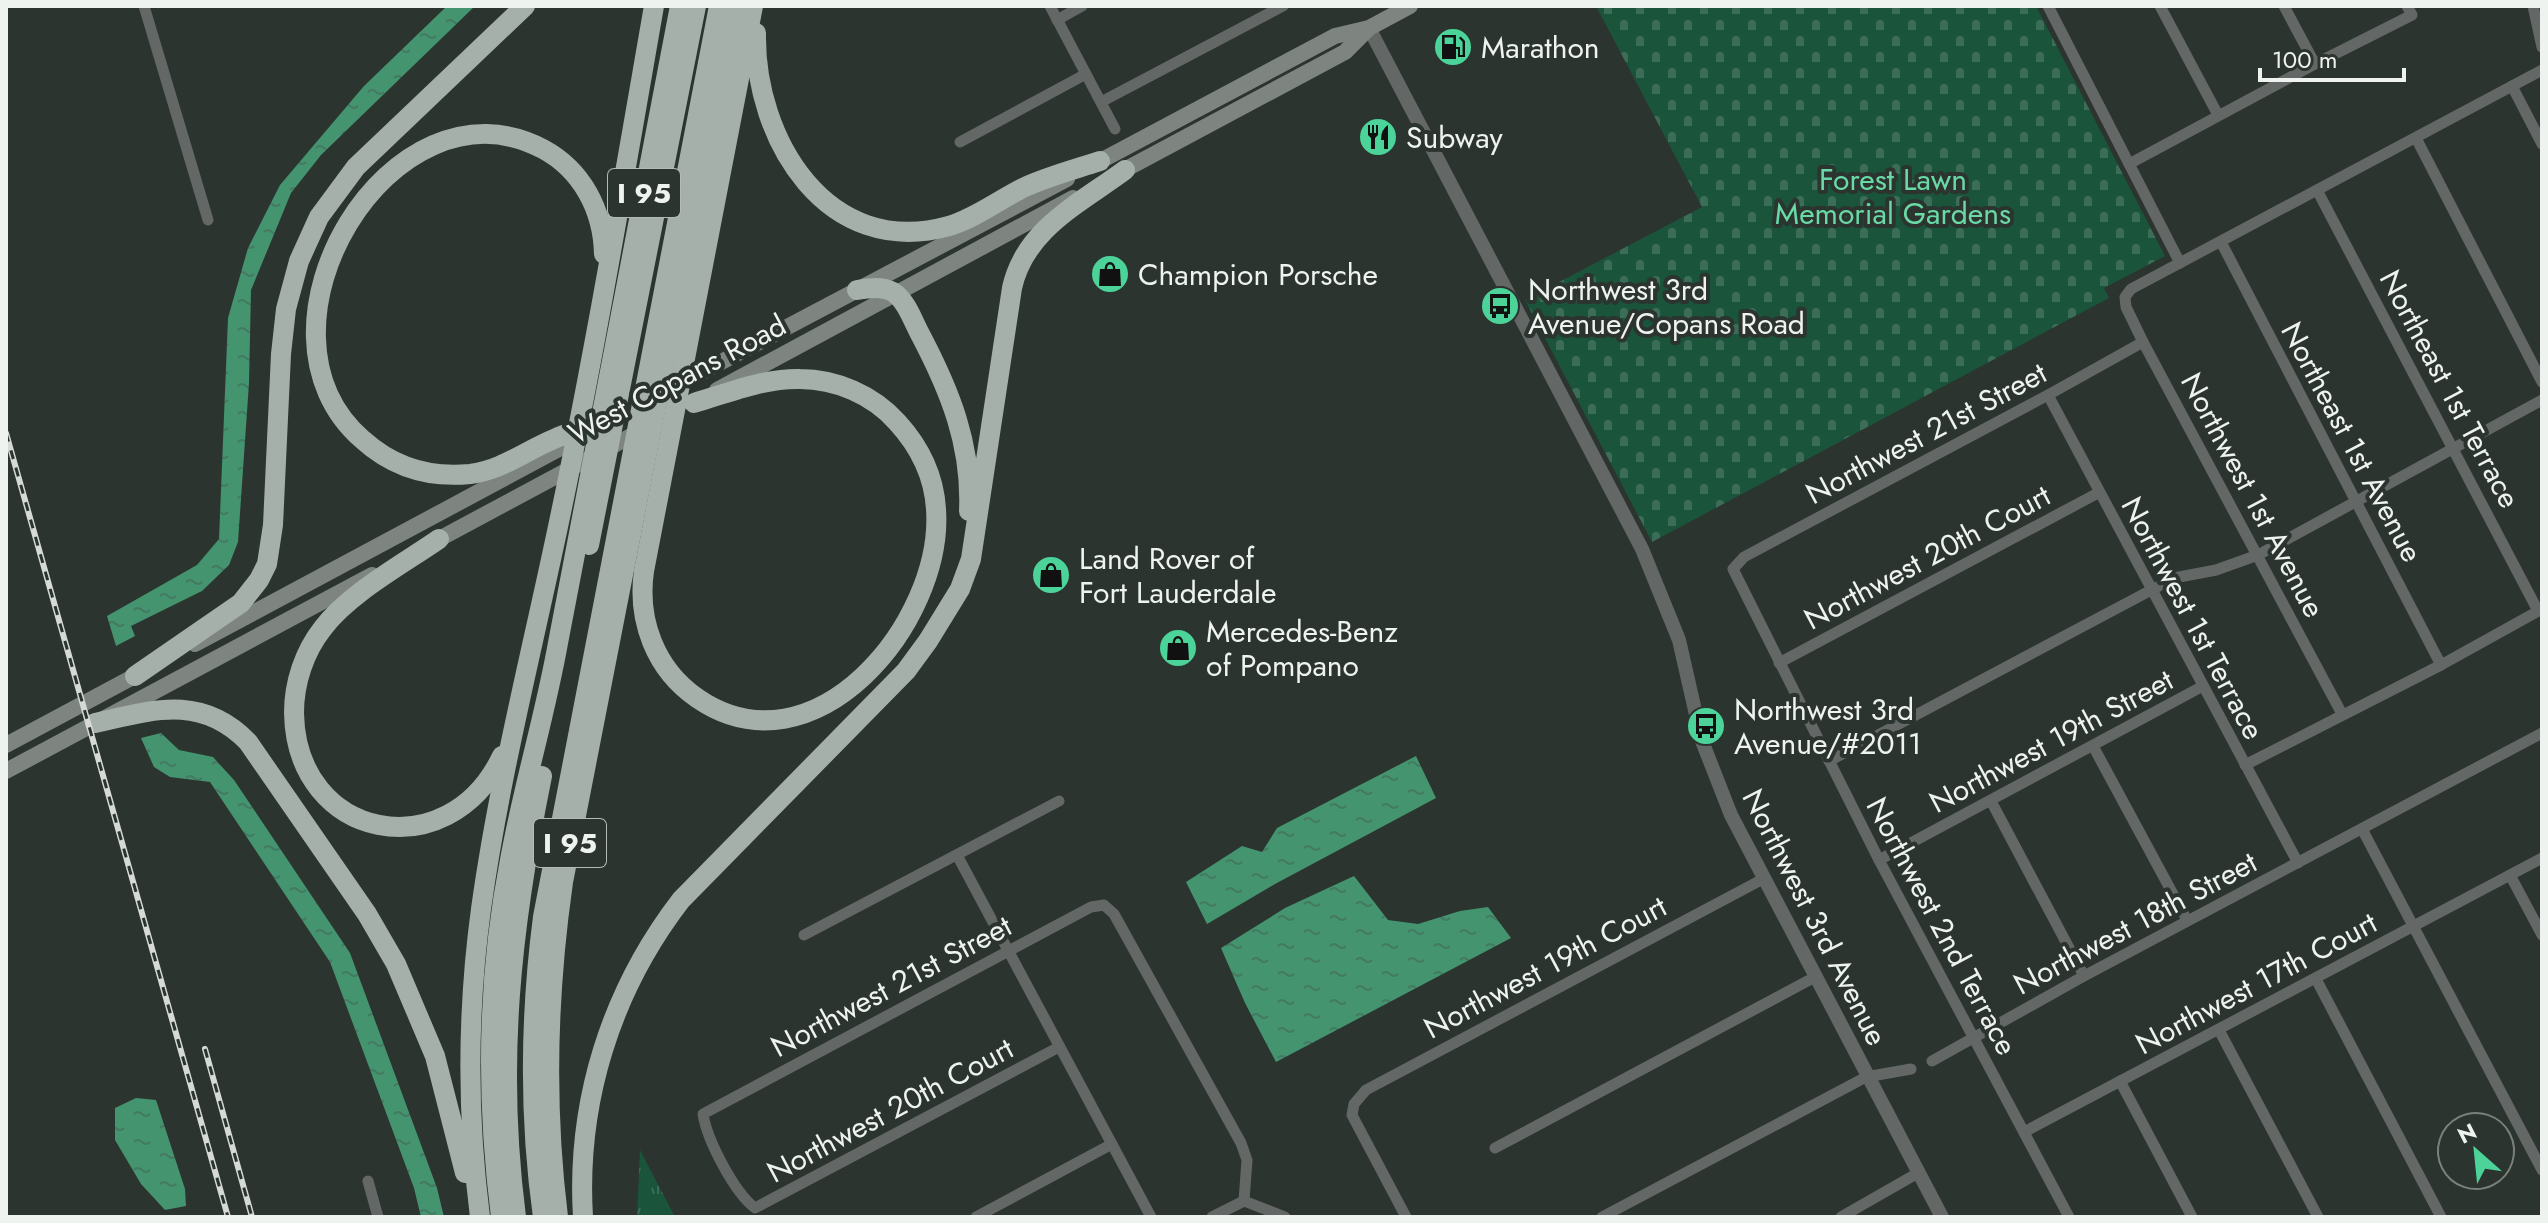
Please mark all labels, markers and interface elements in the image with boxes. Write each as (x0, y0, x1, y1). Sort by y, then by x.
fuel station icon: Marathon (1432, 26, 1474, 68)
place label: Marathon (1481, 26, 1600, 69)
scale bar (2260, 32, 2404, 82)
text: 100 m (2272, 42, 2338, 77)
restaurant icon: Subway (1357, 116, 1399, 158)
place label: Subway (1406, 116, 1504, 159)
park label: Forest Lawn Memorial Gardens (1775, 158, 2011, 235)
road number: I 95 (608, 169, 680, 217)
shop icon: Champion Porsche (1089, 253, 1131, 295)
place label: Champion Porsche (1138, 253, 1378, 296)
street label: Northeast 1st Terrace (2369, 262, 2531, 516)
place label: Northwest 3rd Avenue/Copans Road (1528, 268, 1805, 345)
bus stop icon: Northwest 3rd Avenue/Copans Road (1479, 285, 1521, 327)
street label: West Copans Road (560, 303, 794, 455)
street label: Northeast 1st Avenue (2271, 314, 2433, 570)
street label: Northwest 21st Street (1798, 351, 2055, 515)
street label: Northwest 1st Avenue (2170, 365, 2336, 625)
street label: Northwest 20th Court (1796, 473, 2059, 640)
street label: Northwest 1st Terrace (2111, 489, 2275, 747)
place label: Land Rover of Fort Lauderdale (1079, 537, 1276, 614)
shop icon: Land Rover of Fort Lauderdale (1030, 554, 1072, 596)
place label: Mercedes-Benz of Pompano (1206, 610, 1398, 687)
shop icon: Mercedes-Benz of Pompano (1157, 627, 1199, 669)
street label: Northwest 19th Street (1921, 658, 2181, 824)
place label: Northwest 3rd Avenue/#2011 (1734, 688, 1922, 765)
bus stop icon: Northwest 3rd Avenue/#2011 (1685, 705, 1727, 747)
street label: Northwest 3rd Avenue (1732, 781, 1898, 1053)
street label: Northwest 2nd Terrace (1856, 789, 2028, 1063)
road number: I 95 (534, 819, 606, 867)
street label: Northwest 18th Street (2006, 840, 2265, 1005)
street label: Northwest 19th Court (1416, 884, 1675, 1049)
street label: Northwest 17th Court (2128, 901, 2385, 1065)
street label: Northwest 21st Street (763, 904, 1020, 1068)
street label: Northwest 20th Court (759, 1026, 1022, 1193)
north arrow (2436, 1111, 2516, 1191)
text: N (2452, 1115, 2482, 1151)

